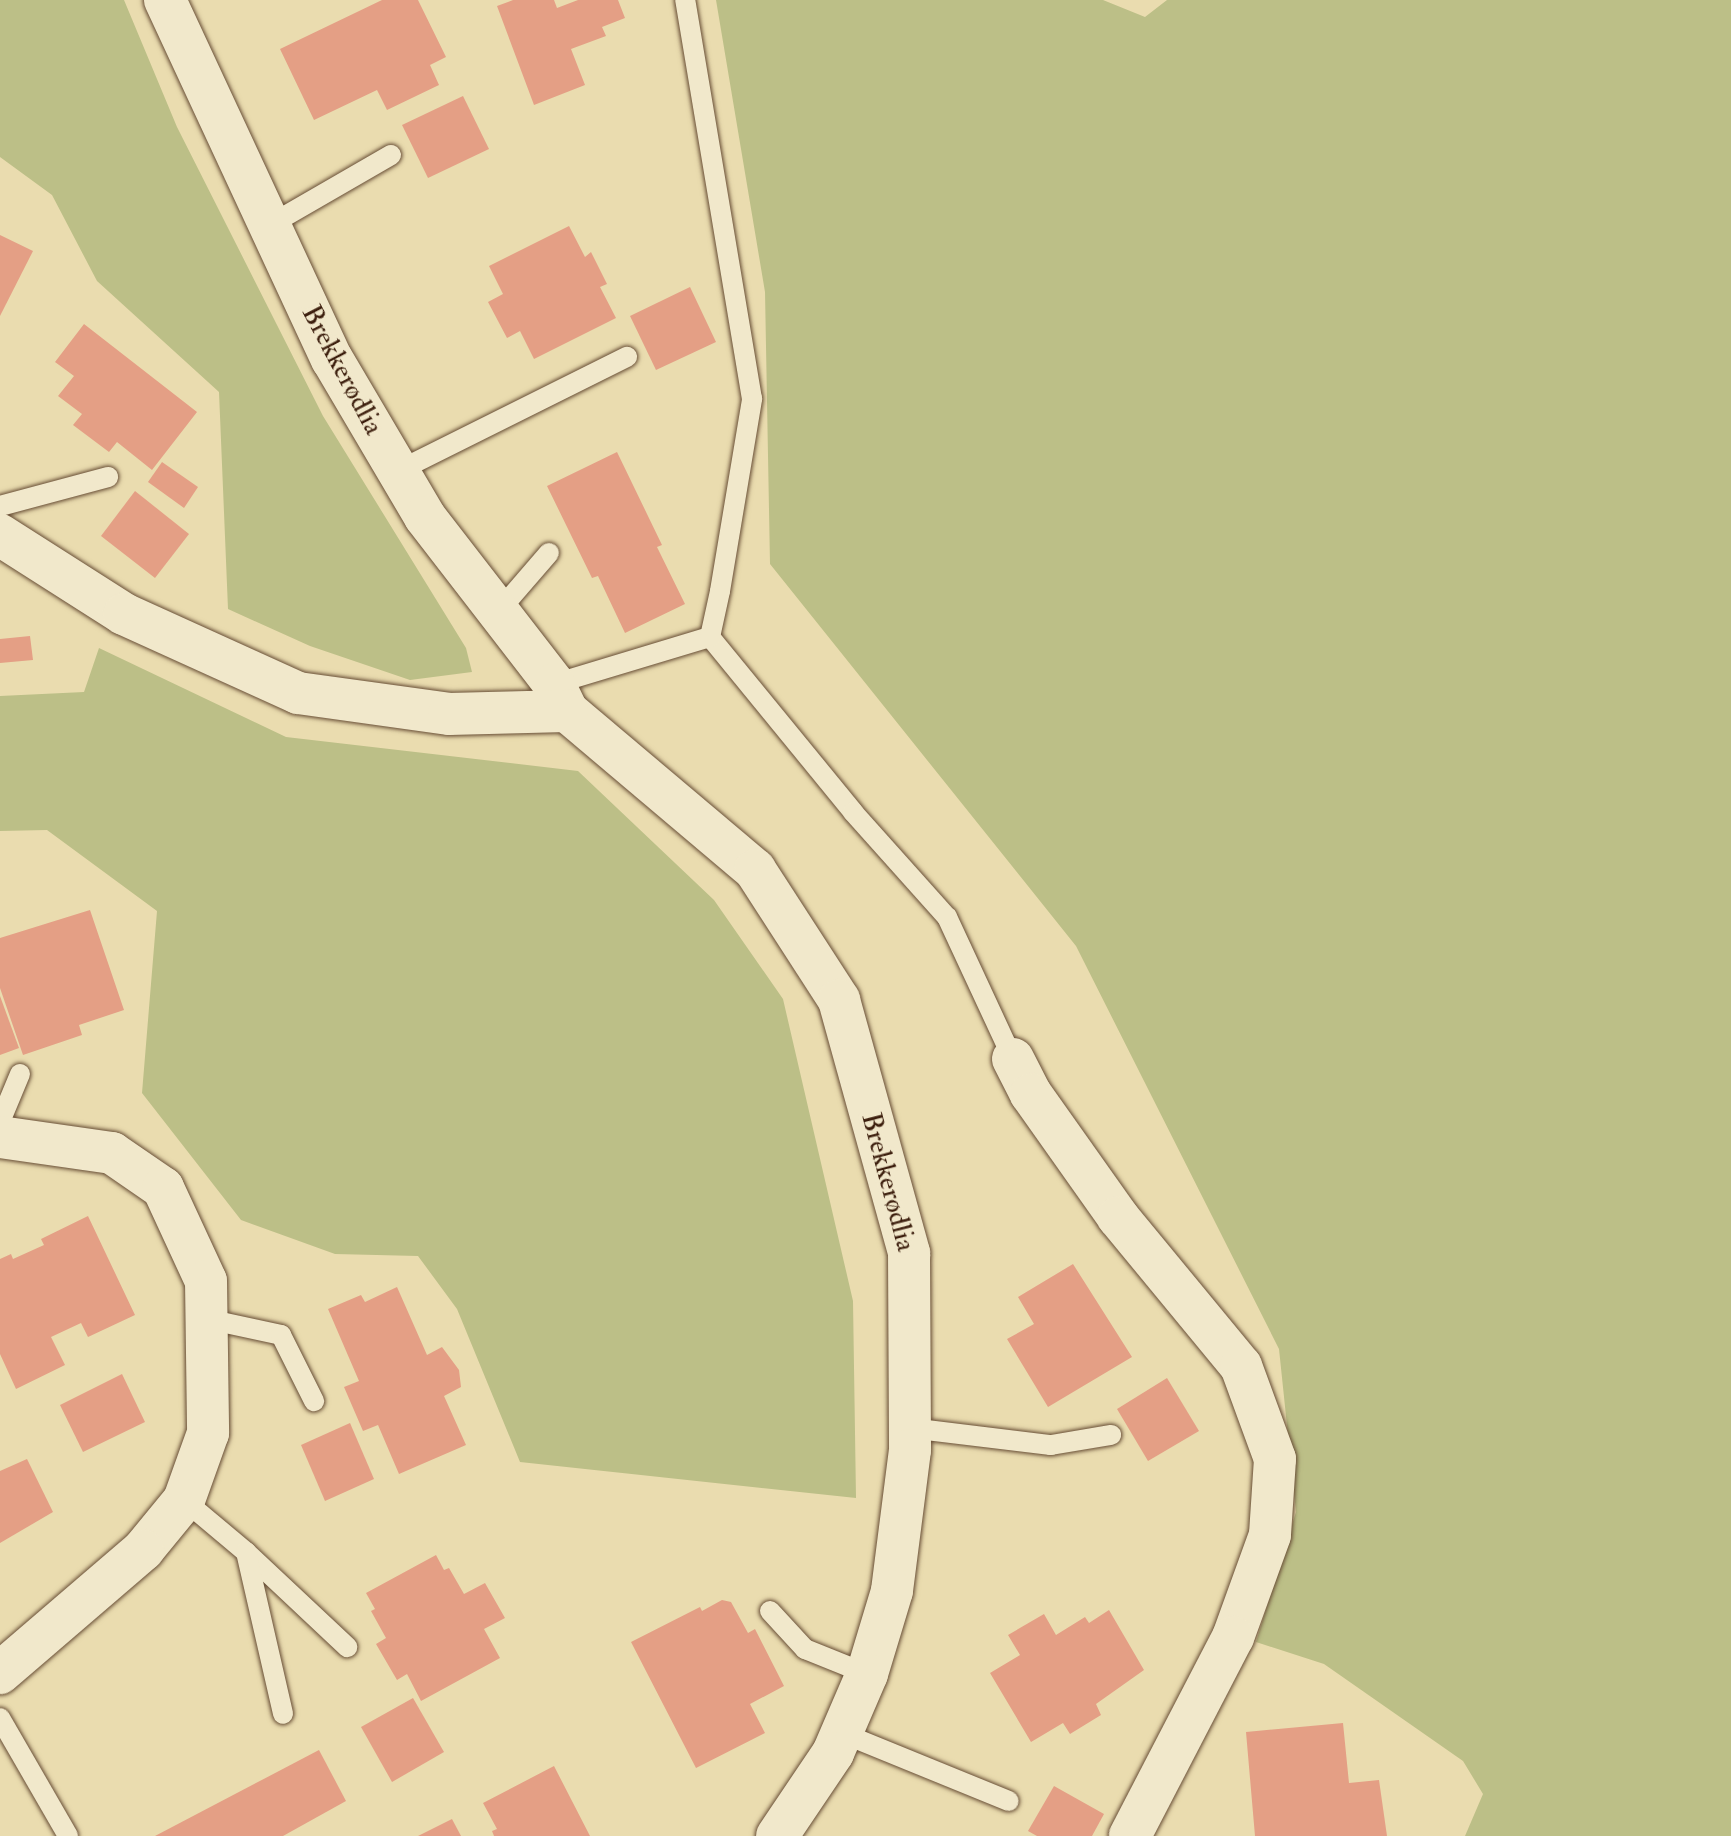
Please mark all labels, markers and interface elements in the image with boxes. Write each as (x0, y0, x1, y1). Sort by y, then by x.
street label: Brekkerødlia (294, 299, 390, 441)
street label: Brekkerødlia (853, 1109, 923, 1255)

